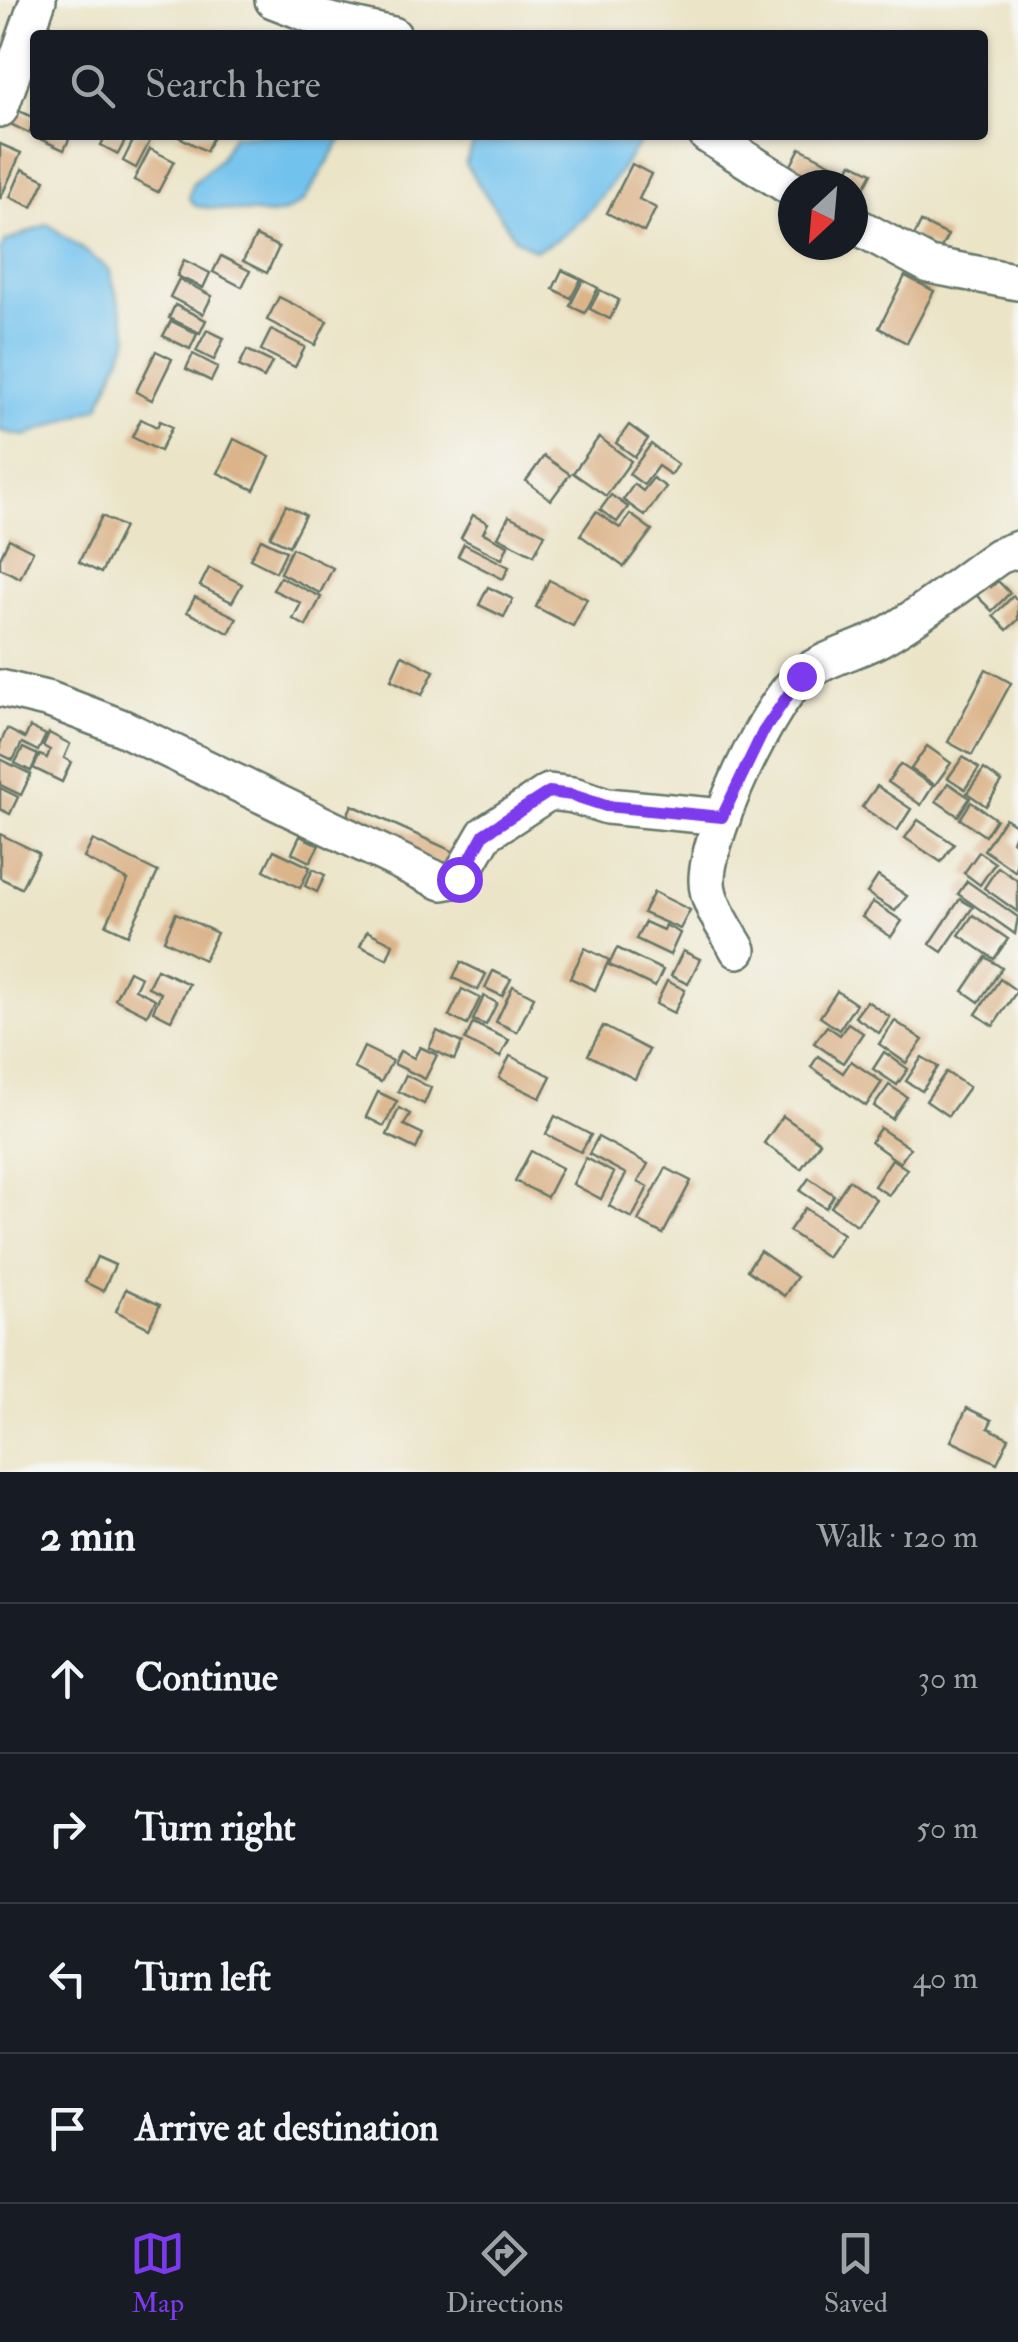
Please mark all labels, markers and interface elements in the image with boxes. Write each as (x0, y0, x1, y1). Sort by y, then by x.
search box (30, 30, 988, 140)
icon: search (65, 58, 120, 113)
text: Search here (145, 61, 321, 109)
north arrow (778, 170, 868, 260)
route end (779, 654, 825, 700)
route start (437, 857, 483, 903)
text: 2 min (40, 1511, 136, 1563)
text: Walk · 120 m (816, 1517, 978, 1557)
icon: ahead (40, 1651, 95, 1706)
text: Continue (135, 1654, 278, 1702)
text: 30 m (918, 1658, 978, 1698)
icon: right (40, 1801, 95, 1856)
text: Turn right (135, 1804, 296, 1852)
text: 50 m (916, 1808, 978, 1848)
icon: left (40, 1951, 95, 2006)
text: Turn left (135, 1954, 271, 2002)
text: 40 m (913, 1958, 978, 1998)
icon: arrive (40, 2101, 95, 2156)
text: Arrive at destination (135, 2104, 439, 2152)
tab: Map (130, 2226, 185, 2321)
tab: Directions (446, 2226, 563, 2321)
tab: Saved (824, 2226, 888, 2321)

